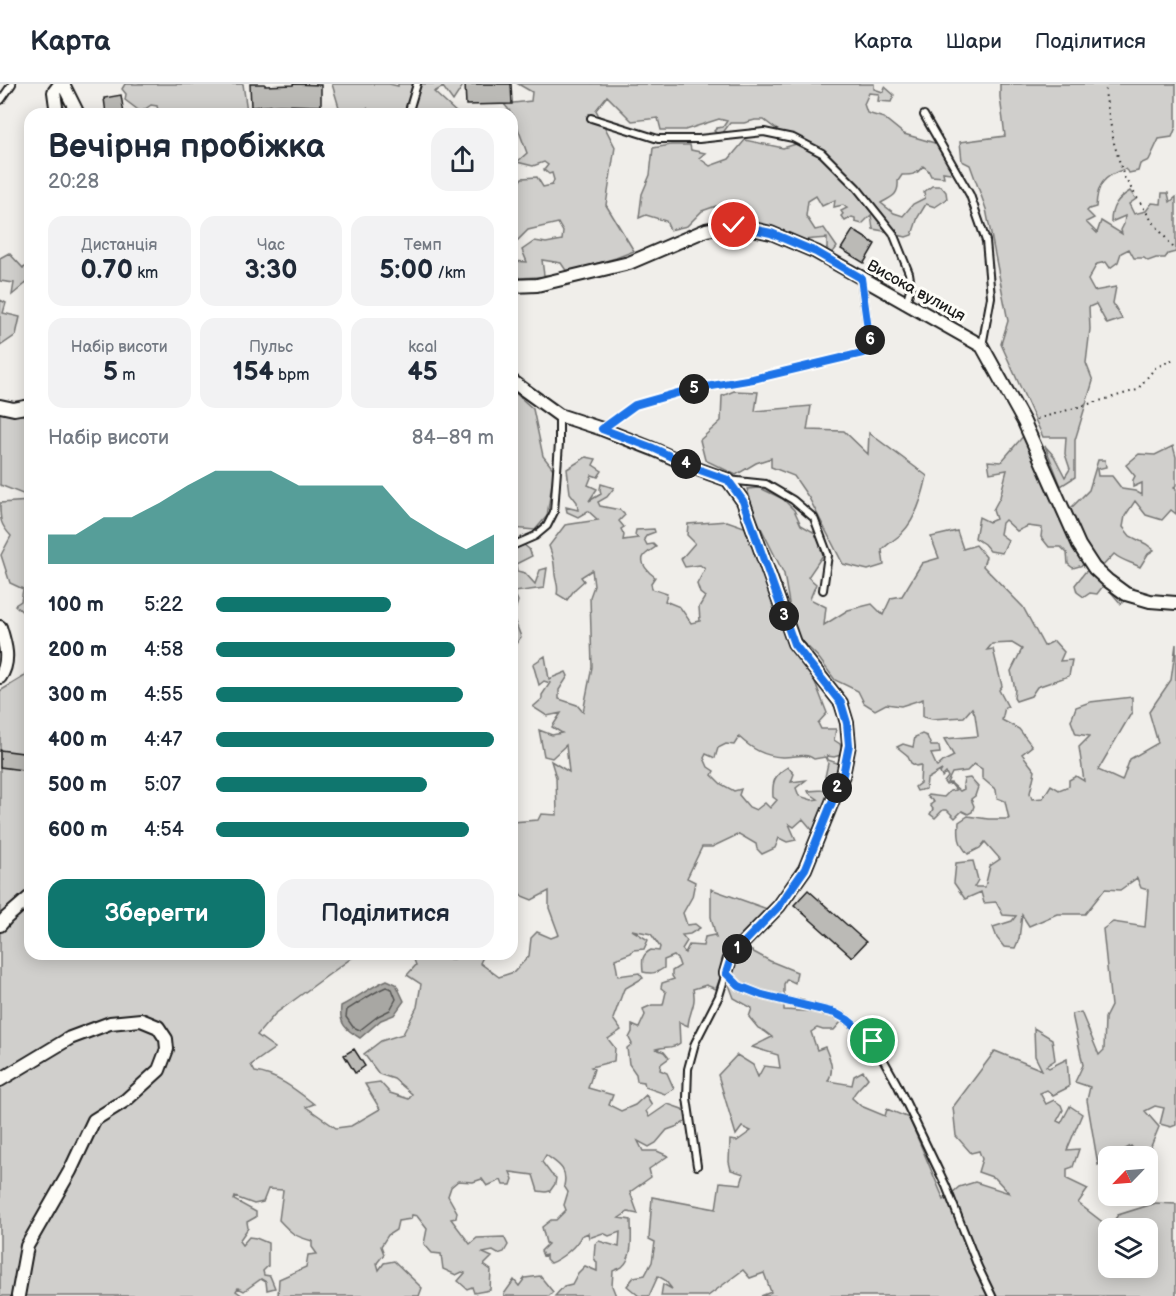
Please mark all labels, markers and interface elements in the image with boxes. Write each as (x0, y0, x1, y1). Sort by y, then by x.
text: Карта (30, 25, 110, 58)
text: Карта (853, 29, 913, 54)
text: Шари (946, 29, 1002, 54)
text: Поділитися (1035, 29, 1146, 54)
text: Вечірня пробіжка (48, 127, 325, 167)
button: share (431, 128, 494, 191)
text: 20:28 (48, 170, 99, 194)
pin (708, 199, 759, 250)
icon: check (717, 208, 750, 241)
text: Дистанція (81, 236, 157, 255)
text: Час (257, 236, 285, 255)
text: Темп (404, 236, 442, 255)
text: 0.70 (80, 255, 133, 286)
text: 3:30 (245, 255, 297, 286)
text: 5:00 (380, 255, 433, 286)
street label: Висока вулиця (864, 256, 969, 326)
text: km (133, 264, 158, 283)
text: /km (433, 264, 466, 283)
pin: 6 (855, 325, 885, 355)
text: 6 (865, 330, 875, 349)
text: Набір висоти (71, 338, 168, 357)
text: Пульс (249, 338, 293, 357)
text: kcal (408, 338, 437, 357)
text: 5 (103, 357, 118, 388)
text: 154 (232, 357, 274, 388)
text: 45 (408, 357, 438, 388)
text: m (118, 366, 136, 385)
text: bpm (274, 366, 310, 385)
pin: 5 (679, 374, 709, 404)
text: 5 (689, 379, 699, 398)
text: Набір висоти (48, 426, 169, 450)
text: 84–89 m (412, 426, 494, 450)
pin: 4 (671, 449, 701, 479)
text: 4 (681, 454, 691, 473)
text: 100 m (48, 593, 104, 617)
text: 5:22 (144, 593, 183, 617)
pin: 3 (769, 601, 799, 631)
text: 3 (779, 606, 789, 625)
text: 200 m (48, 638, 107, 662)
text: 4:58 (144, 638, 183, 662)
text: 300 m (48, 683, 107, 707)
text: 4:55 (144, 683, 183, 707)
text: 400 m (48, 728, 107, 752)
text: 4:47 (144, 728, 182, 752)
text: 500 m (48, 773, 107, 797)
text: 5:07 (144, 773, 181, 797)
pin: 2 (822, 773, 852, 803)
text: 2 (832, 778, 842, 797)
text: 600 m (48, 818, 108, 842)
text: 4:54 (144, 818, 184, 842)
button: Зберегти (48, 879, 265, 948)
button: Поділитися (277, 879, 494, 948)
pin: 1 (722, 934, 752, 964)
text: 1 (734, 939, 740, 958)
pin (847, 1015, 898, 1066)
icon: arrive (856, 1024, 889, 1057)
north arrow (1098, 1146, 1158, 1206)
map controls (1098, 1146, 1158, 1278)
button: layers (1098, 1218, 1158, 1278)

